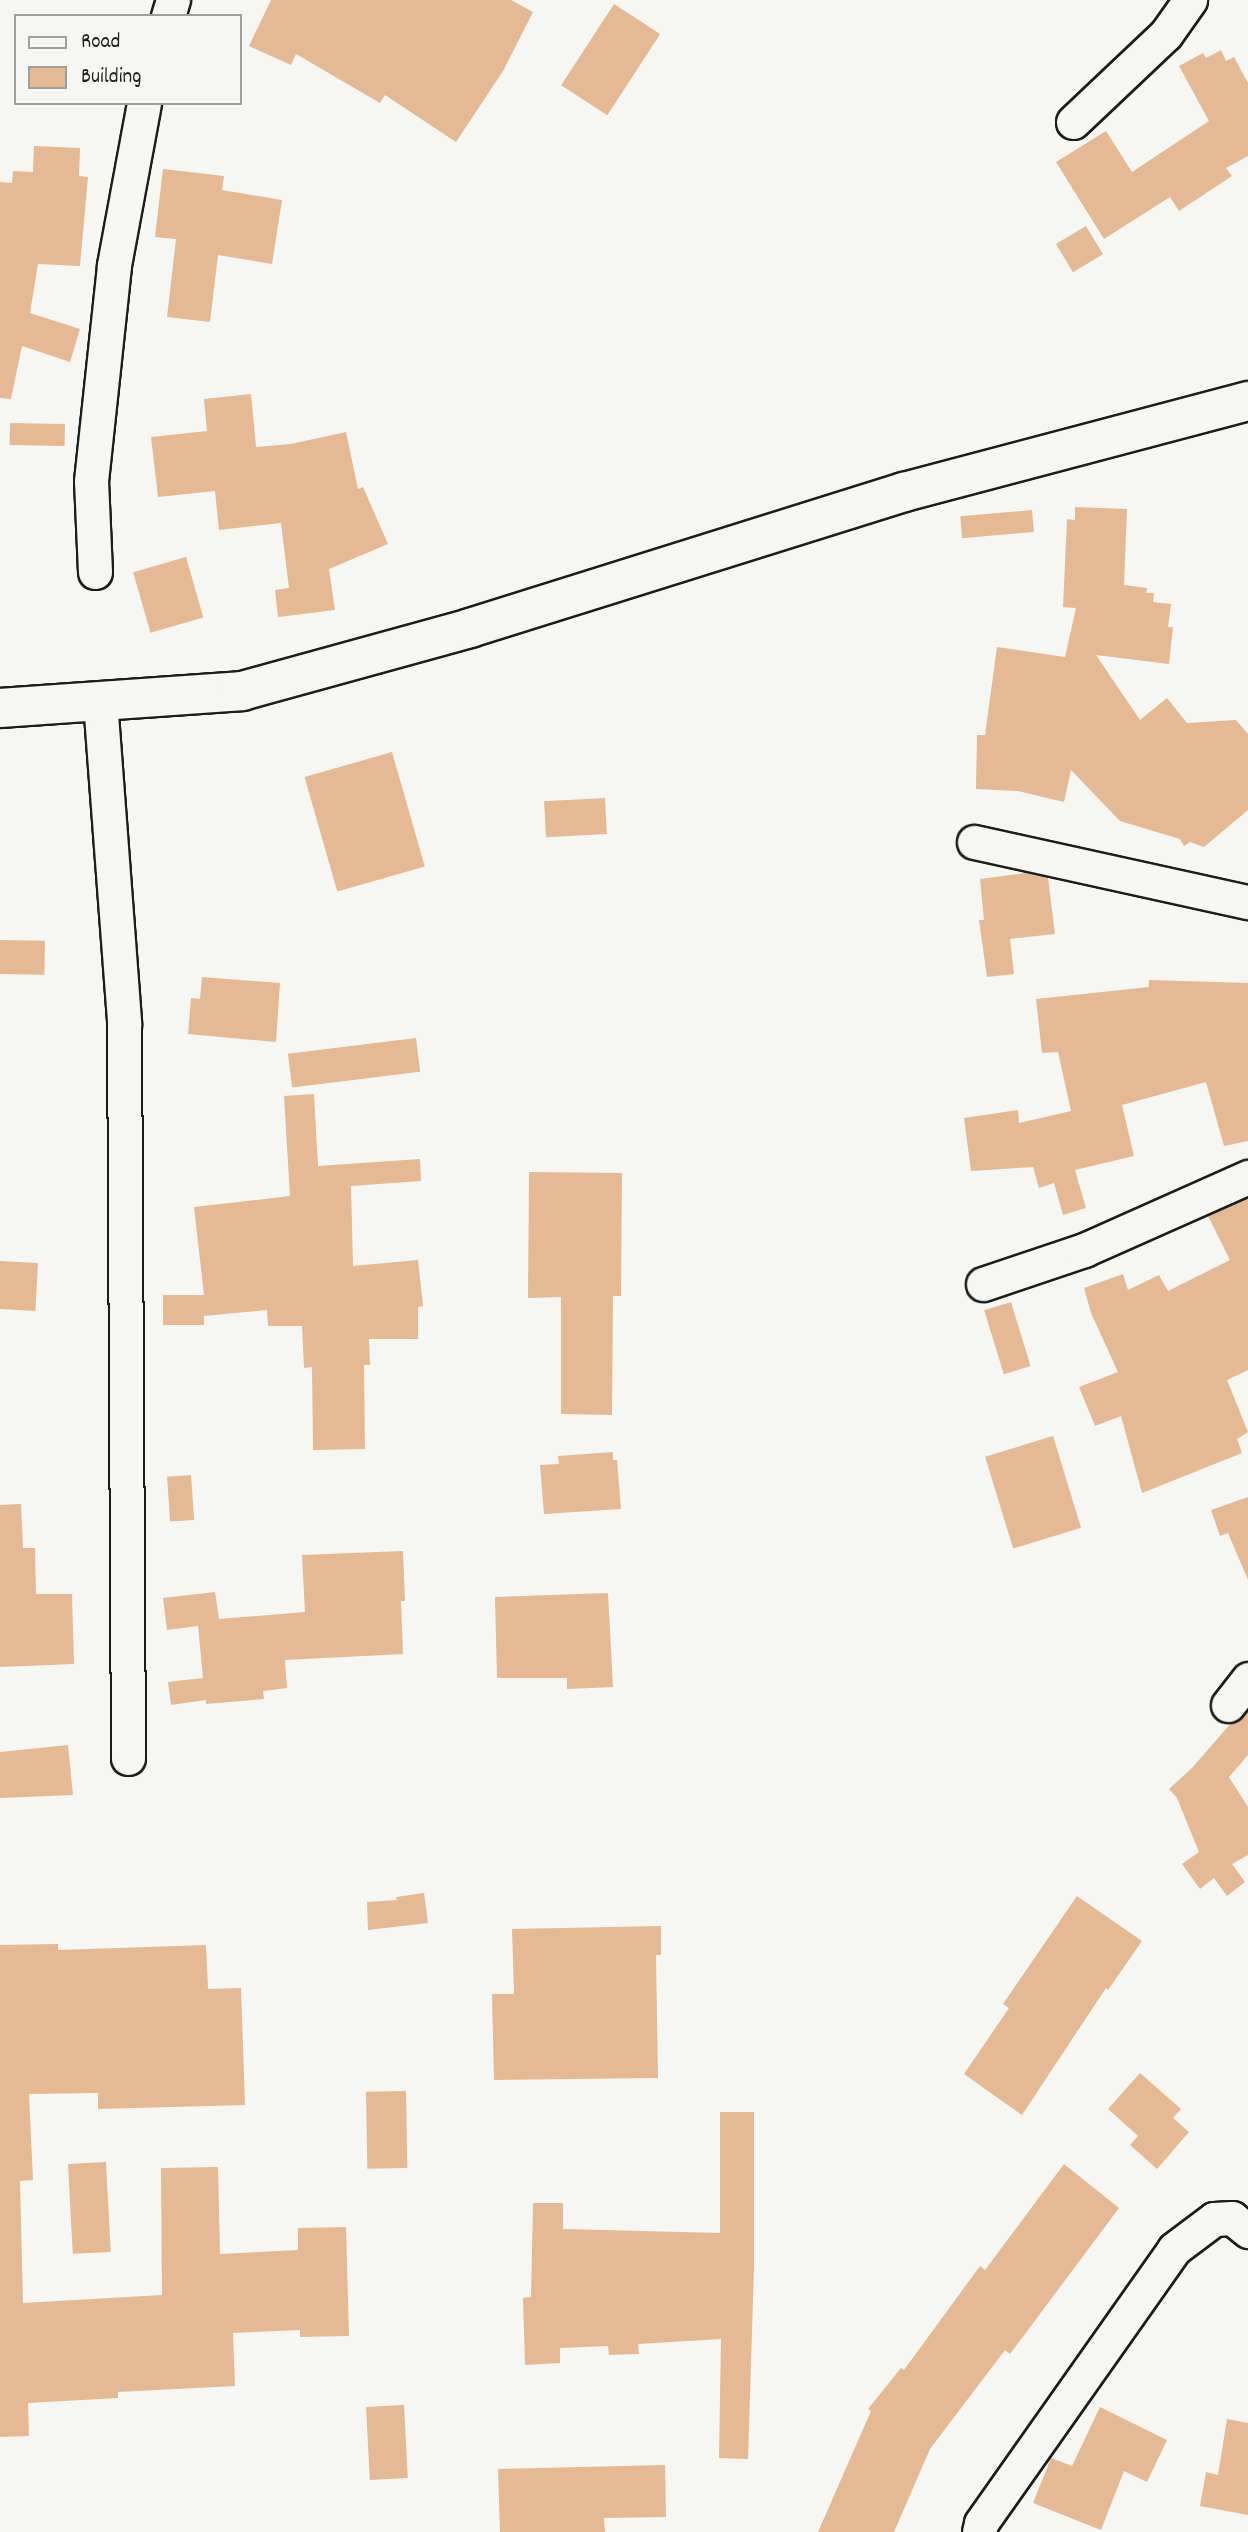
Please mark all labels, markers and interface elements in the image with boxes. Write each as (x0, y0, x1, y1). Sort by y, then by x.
legend (14, 14, 242, 105)
text: Road (81, 28, 120, 58)
text: Building (81, 63, 141, 93)

